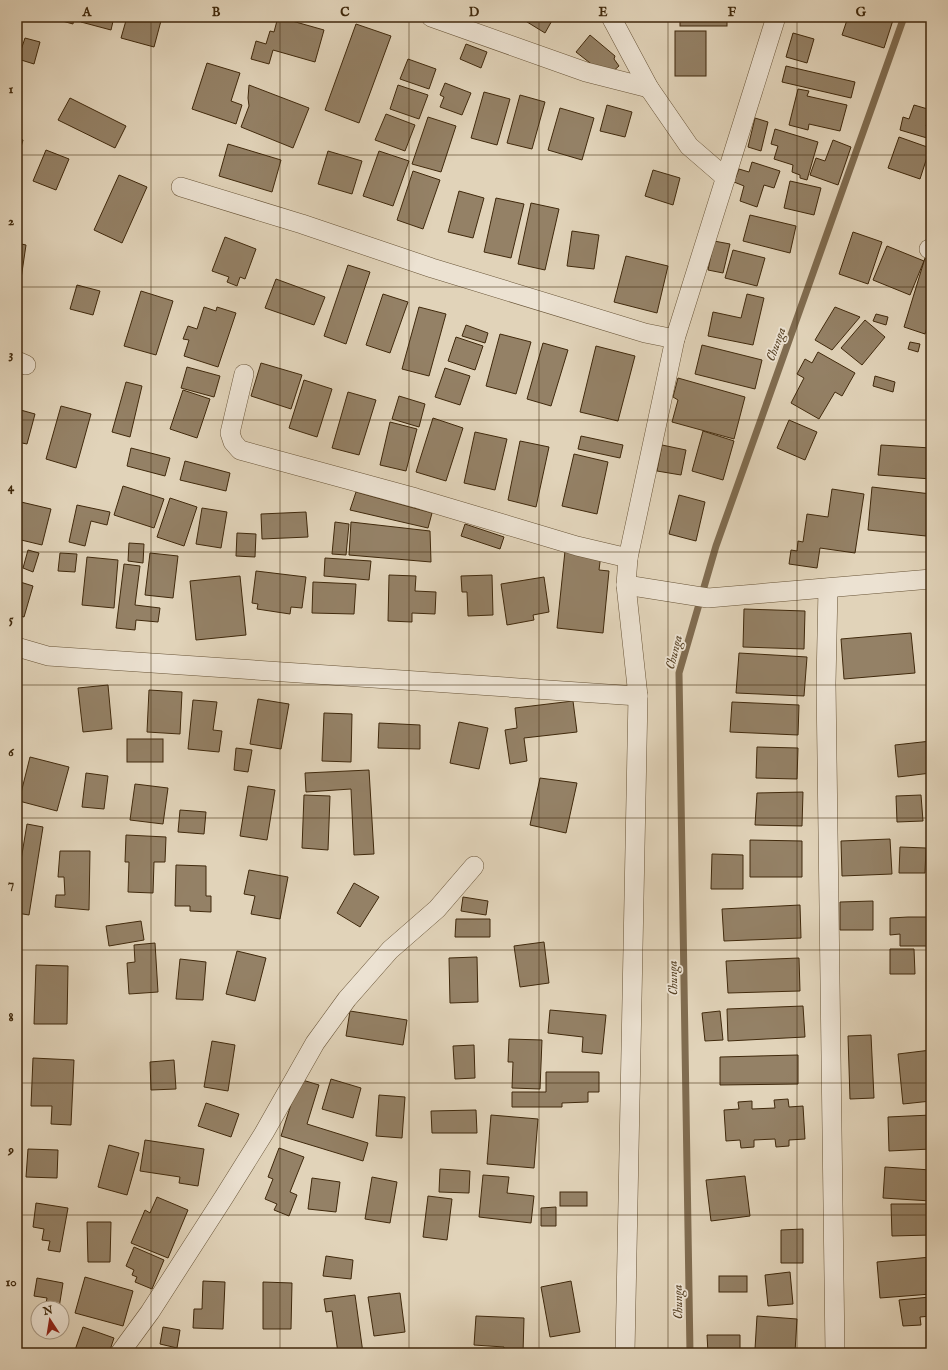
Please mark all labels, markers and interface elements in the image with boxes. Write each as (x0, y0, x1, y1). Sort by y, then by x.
text: A (82, 4, 93, 21)
text: B (212, 4, 221, 21)
text: C (340, 4, 350, 21)
text: D (469, 4, 480, 21)
text: E (598, 4, 608, 21)
text: F (728, 4, 737, 21)
text: G (856, 4, 867, 21)
text: 1 (9, 81, 14, 98)
text: 2 (8, 213, 14, 230)
water label: Chunga (762, 325, 791, 364)
text: 3 (9, 346, 14, 363)
text: 4 (8, 479, 15, 496)
text: 5 (9, 611, 14, 628)
water label: Chunga (662, 633, 688, 671)
text: 6 (8, 744, 14, 761)
text: 7 (8, 876, 14, 893)
water label: Chunga (665, 960, 683, 995)
text: 8 (8, 1009, 14, 1026)
text: 9 (7, 1142, 14, 1159)
text: 10 (5, 1274, 17, 1291)
water label: Chunga (670, 1284, 688, 1319)
north arrow (30, 1300, 70, 1340)
text: N (41, 1303, 55, 1319)

